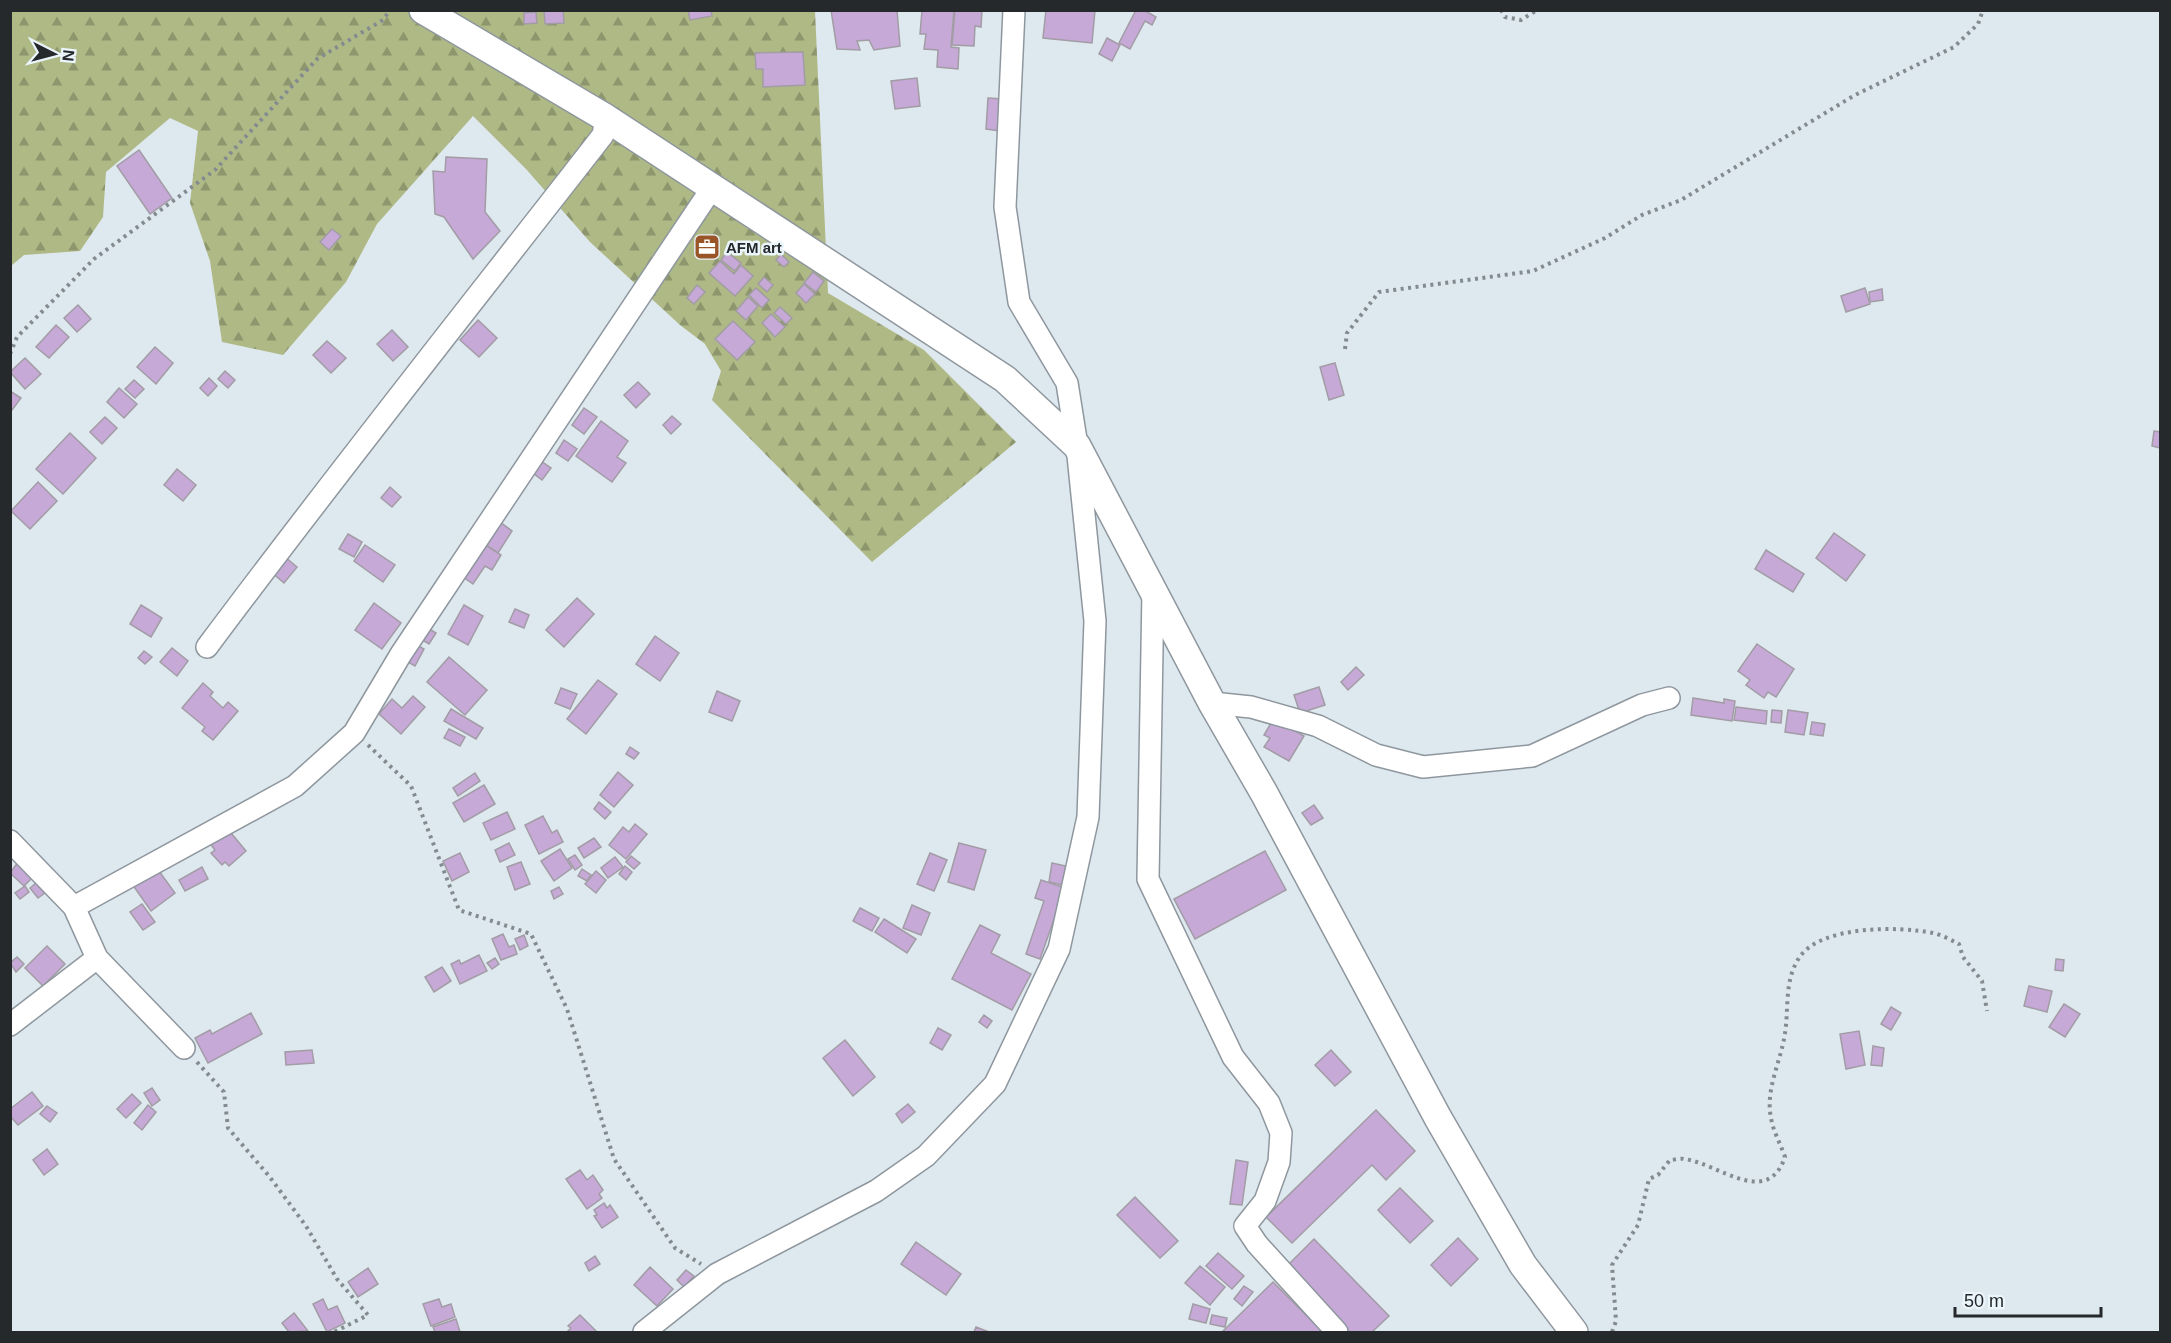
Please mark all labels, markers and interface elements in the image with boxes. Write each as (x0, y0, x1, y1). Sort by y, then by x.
north arrow (24, 24, 84, 84)
text: N (59, 49, 77, 62)
office icon: AFM art (692, 232, 722, 262)
place label: AFM art (726, 239, 782, 256)
scale bar (1955, 1280, 2100, 1318)
text: 50 m (1964, 1291, 2004, 1311)

